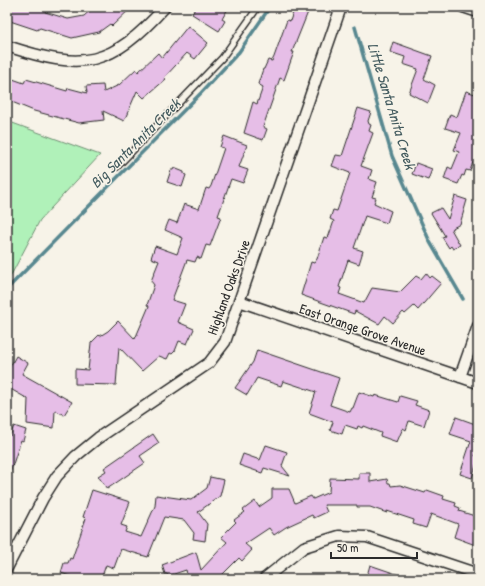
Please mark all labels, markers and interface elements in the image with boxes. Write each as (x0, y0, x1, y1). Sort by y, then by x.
water label: Little Santa Anita Creek (363, 40, 422, 173)
water label: Big Santa Anita Creek (85, 92, 186, 193)
street label: Highland Oaks Drive (202, 236, 255, 338)
street label: East Orange Grove Avenue (297, 298, 429, 361)
scale bar (331, 534, 417, 560)
text: 50 m (337, 539, 358, 556)

